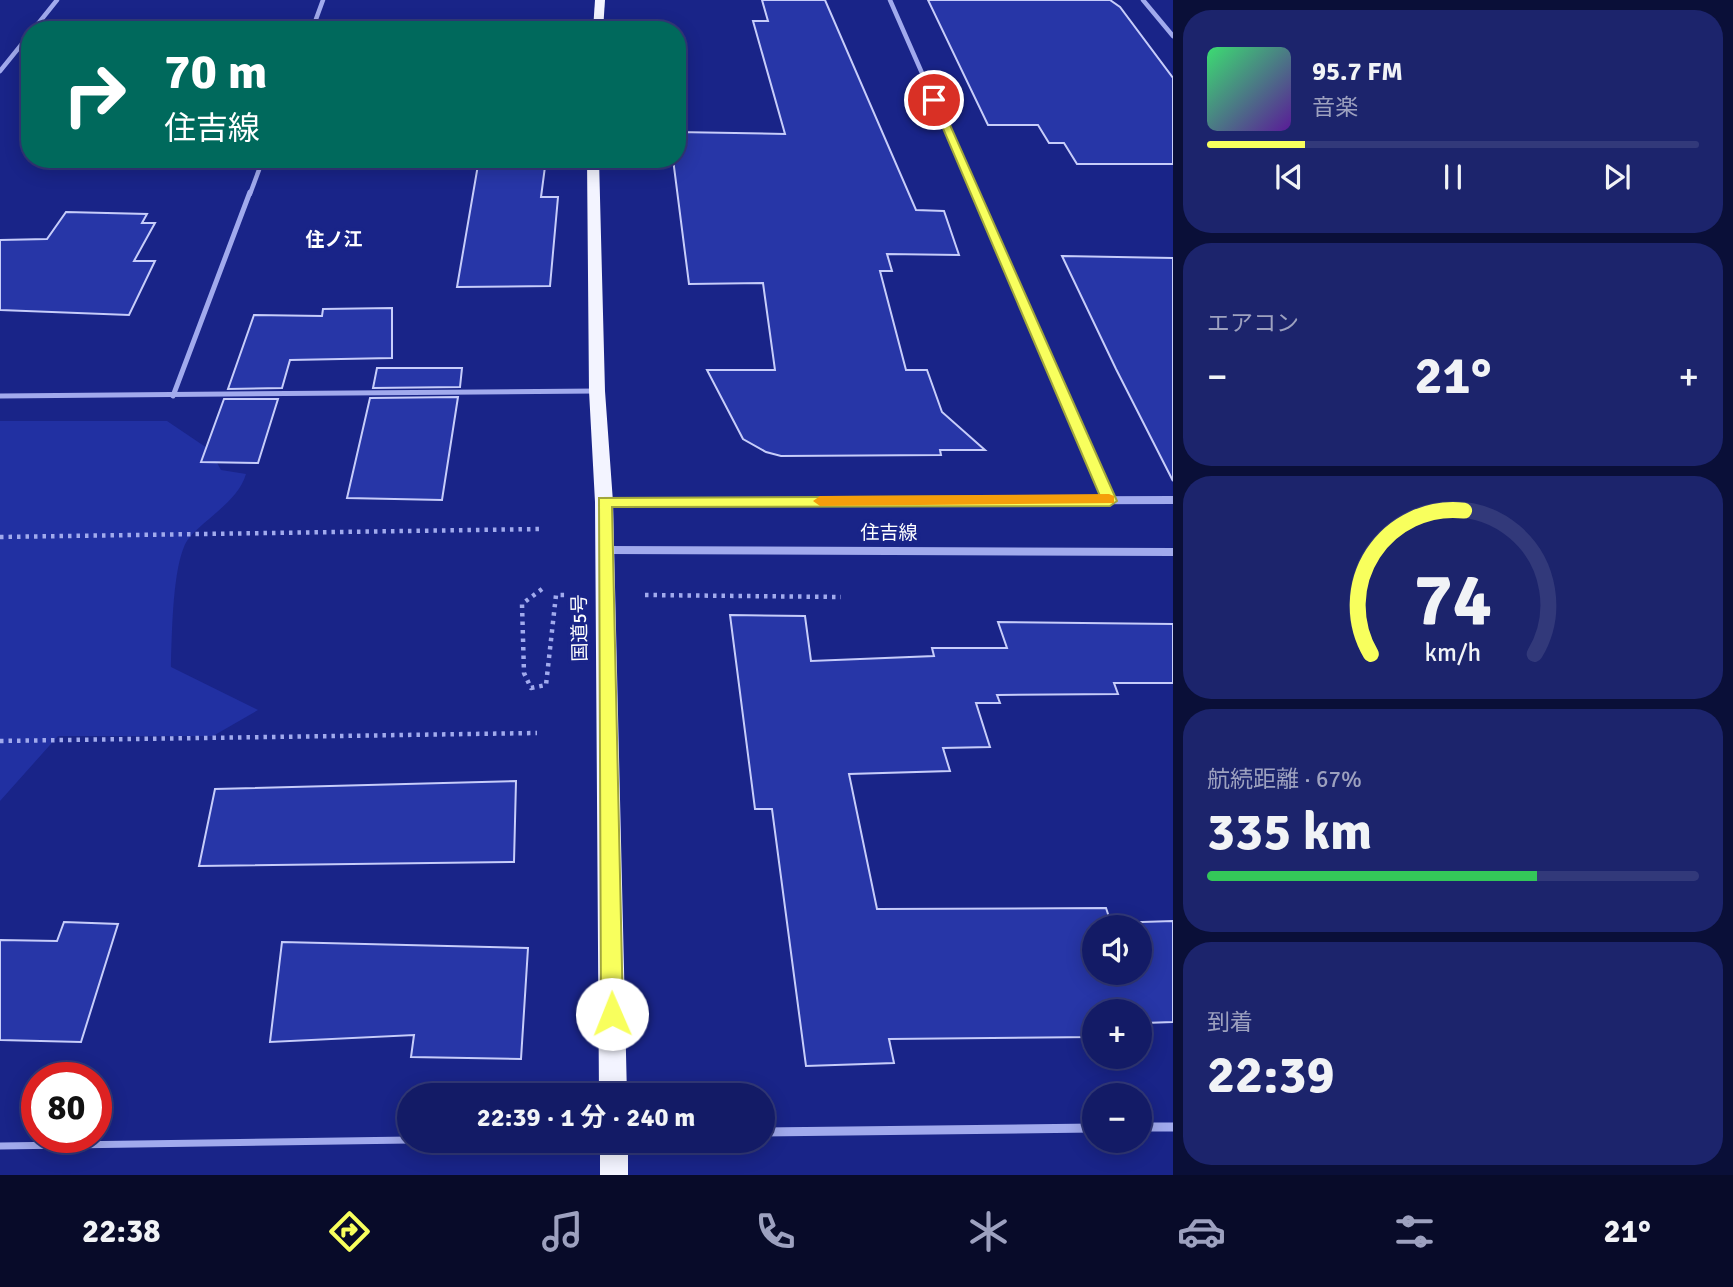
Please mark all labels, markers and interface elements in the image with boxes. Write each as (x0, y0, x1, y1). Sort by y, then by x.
text: 70 m (164, 42, 267, 102)
icon: right (49, 49, 140, 140)
text: 95.7 FM (1312, 56, 1403, 88)
pin (904, 70, 964, 130)
icon: arrive (915, 81, 953, 119)
text: 音楽 (1312, 93, 1358, 122)
text: 住吉線 (164, 109, 260, 148)
icon: previous (1270, 158, 1308, 196)
icon: pause (1434, 158, 1472, 196)
icon: next (1598, 158, 1636, 196)
district label: 住ノ江 (305, 228, 363, 252)
text: エアコン (1207, 309, 1299, 338)
text: 21° (1415, 344, 1491, 408)
text: − (1207, 353, 1228, 400)
text: + (1678, 353, 1699, 400)
street label: 住吉線 (860, 521, 918, 545)
text: 74 (1414, 556, 1492, 645)
street label: 国道5号 (567, 594, 593, 662)
text: km/h (1425, 636, 1481, 667)
text: 航続距離 · 67% (1207, 765, 1362, 794)
text: 335 km (1207, 800, 1372, 864)
map controls (1082, 915, 1152, 1153)
button: sound (1082, 915, 1152, 985)
position arrow (575, 977, 649, 1051)
button: + (1082, 999, 1152, 1069)
text: 到着 (1207, 1008, 1253, 1037)
text: 22:39 (1207, 1043, 1335, 1107)
speed limit sign: 80 (21, 1062, 112, 1153)
button: − (1082, 1083, 1152, 1153)
text: 22:39 · 1 分 · 240 m (477, 1102, 695, 1134)
icon: directions (325, 1207, 374, 1256)
icon: music (538, 1207, 587, 1256)
icon: phone (751, 1207, 800, 1256)
icon: climate (964, 1207, 1013, 1256)
icon: car (1177, 1207, 1226, 1256)
icon: filters (1390, 1207, 1439, 1256)
text: 22:38 (82, 1212, 161, 1251)
text: 21° (1603, 1212, 1651, 1251)

